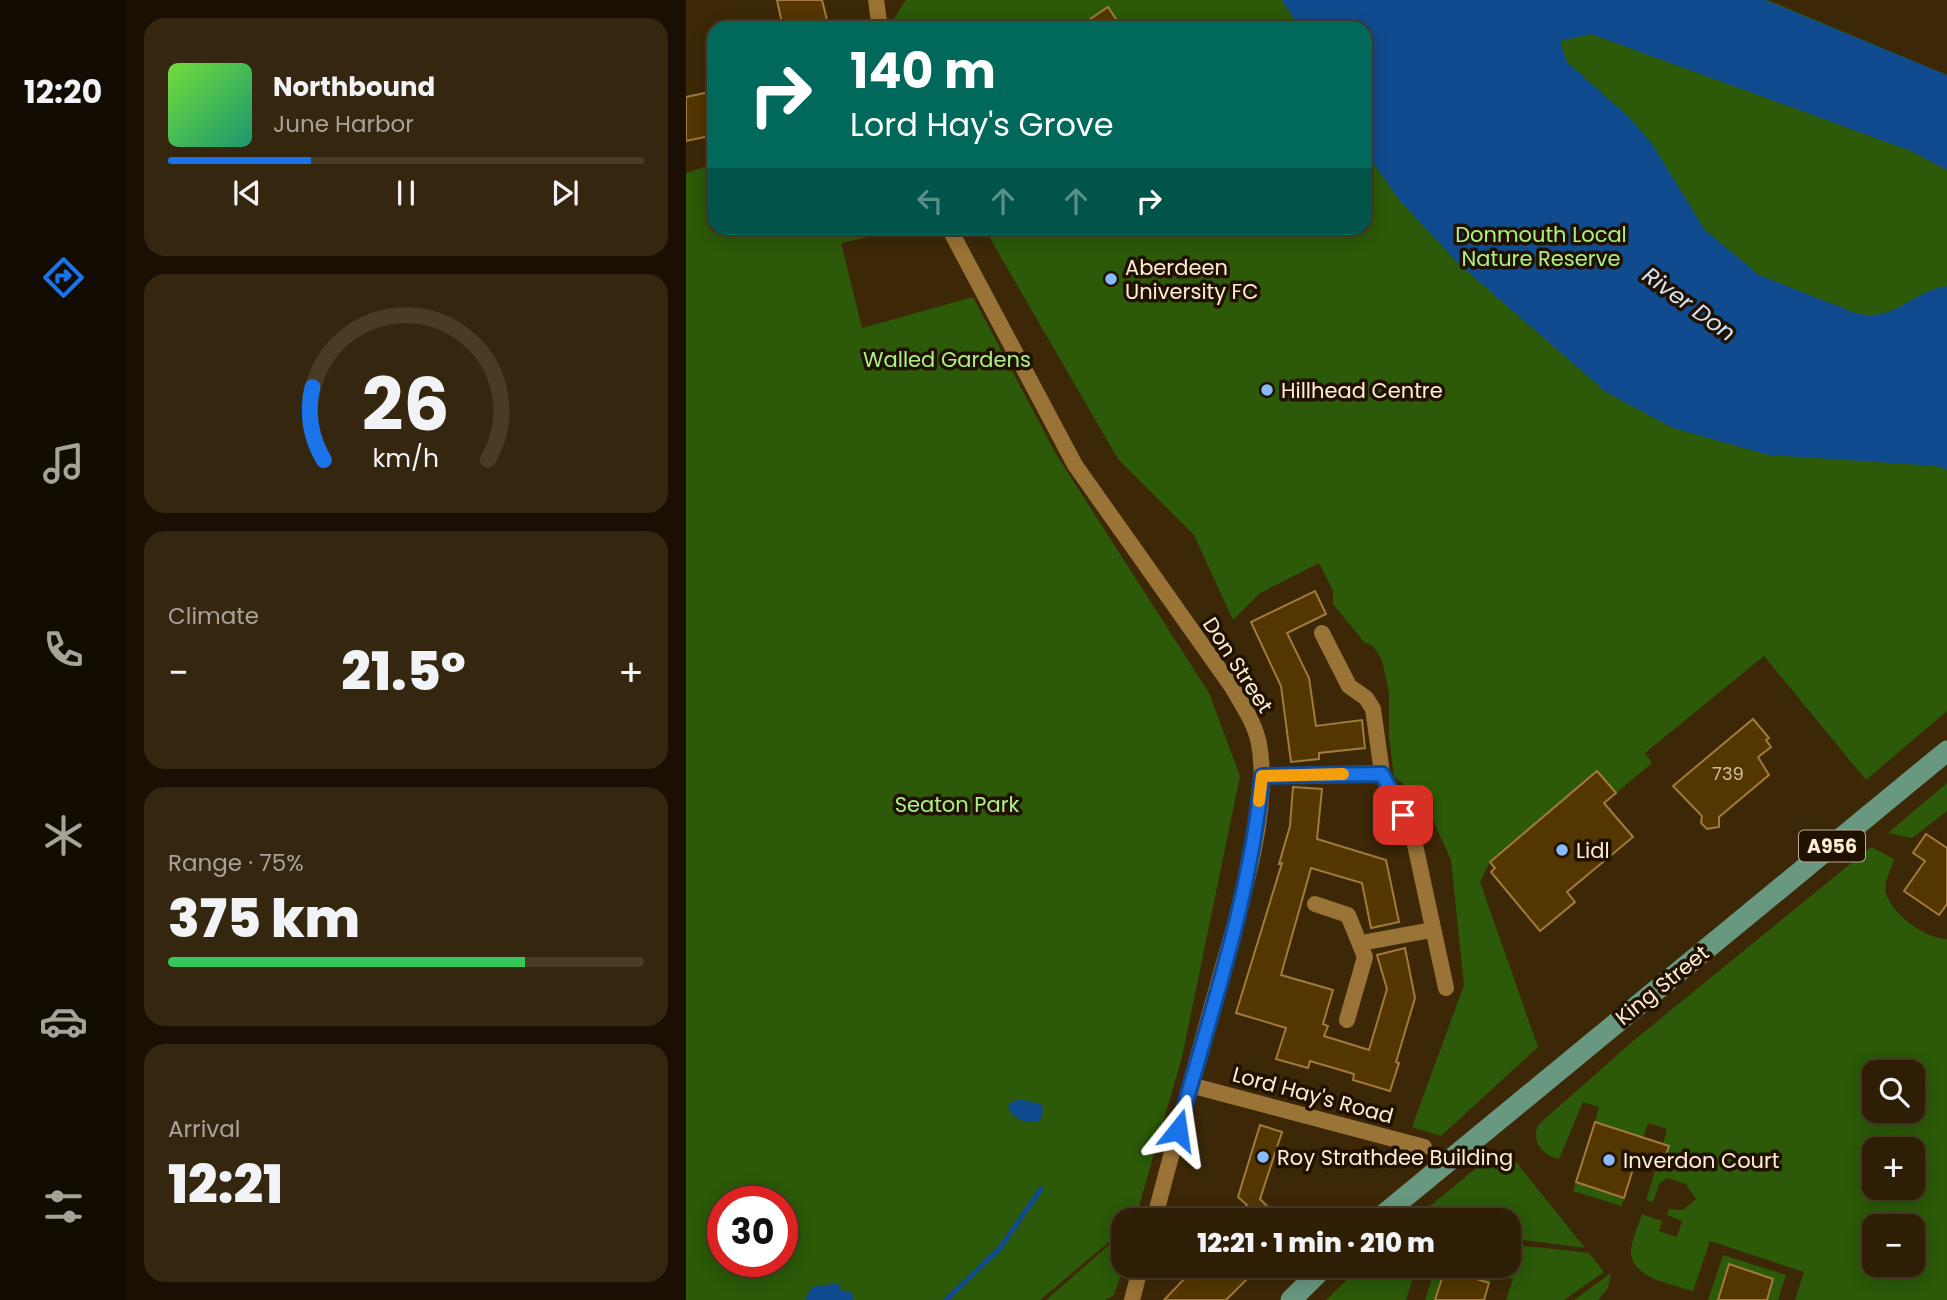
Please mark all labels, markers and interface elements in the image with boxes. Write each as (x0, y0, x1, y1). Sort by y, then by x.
text: 140 m (850, 37, 996, 105)
icon: right (735, 49, 826, 140)
text: 12:20 (24, 69, 102, 114)
text: Northbound (273, 69, 435, 105)
text: Lord Hay's Grove (850, 102, 1114, 147)
text: June Harbor (273, 108, 414, 140)
icon: previous (228, 174, 266, 212)
icon: pause (387, 174, 425, 212)
icon: next (546, 174, 584, 212)
icon: left (911, 182, 949, 220)
icon: ahead (984, 182, 1022, 220)
icon: ahead (1057, 182, 1095, 220)
icon: right (1130, 182, 1168, 220)
park label: Donmouth Local Nature Reserve (1455, 220, 1627, 273)
icon: directions (39, 253, 88, 302)
place label: Aberdeen University FC (1125, 253, 1258, 306)
water label: River Don (1636, 259, 1742, 349)
marker: Aberdeen University FC (1103, 271, 1119, 287)
park label: Walled Gardens (863, 345, 1031, 374)
text: 26 (362, 354, 450, 455)
place label: Hillhead Centre (1281, 376, 1443, 405)
marker: Hillhead Centre (1259, 382, 1275, 398)
icon: music (39, 439, 88, 488)
text: km/h (373, 440, 439, 475)
text: Climate (168, 600, 259, 632)
street label: Don Street (1196, 611, 1280, 719)
icon: phone (39, 625, 88, 674)
text: 21.5° (341, 635, 466, 708)
text: − (168, 646, 189, 699)
text: + (618, 646, 644, 699)
house number: 739 (1712, 761, 1744, 786)
pin (1373, 785, 1433, 845)
park label: Seaton Park (895, 790, 1020, 819)
icon: arrive (1384, 796, 1422, 834)
icon: climate (39, 811, 88, 860)
road number: A956 (1799, 831, 1865, 862)
place label: Lidl (1576, 836, 1610, 865)
marker: Lidl (1554, 842, 1570, 858)
text: Range · 75% (168, 847, 304, 879)
text: 375 km (168, 882, 360, 955)
street label: King Street (1609, 938, 1715, 1032)
icon: car (39, 997, 88, 1046)
street label: Lord Hay's Road (1229, 1060, 1397, 1130)
map controls (1862, 1060, 1925, 1277)
button: search (1862, 1060, 1925, 1123)
position arrow (1141, 1093, 1215, 1167)
text: Arrival (168, 1113, 240, 1145)
button: + (1862, 1137, 1925, 1200)
place label: Roy Strathdee Building (1277, 1143, 1513, 1172)
place label: Inverdon Court (1623, 1146, 1780, 1175)
text: 12:21 (168, 1148, 283, 1221)
marker: Roy Strathdee Building (1255, 1149, 1271, 1165)
marker: Inverdon Court (1601, 1152, 1617, 1168)
icon: filters (39, 1182, 88, 1231)
speed limit sign: 30 (707, 1186, 798, 1277)
button: − (1862, 1214, 1925, 1277)
text: 12:21 · 1 min · 210 m (1197, 1225, 1435, 1261)

